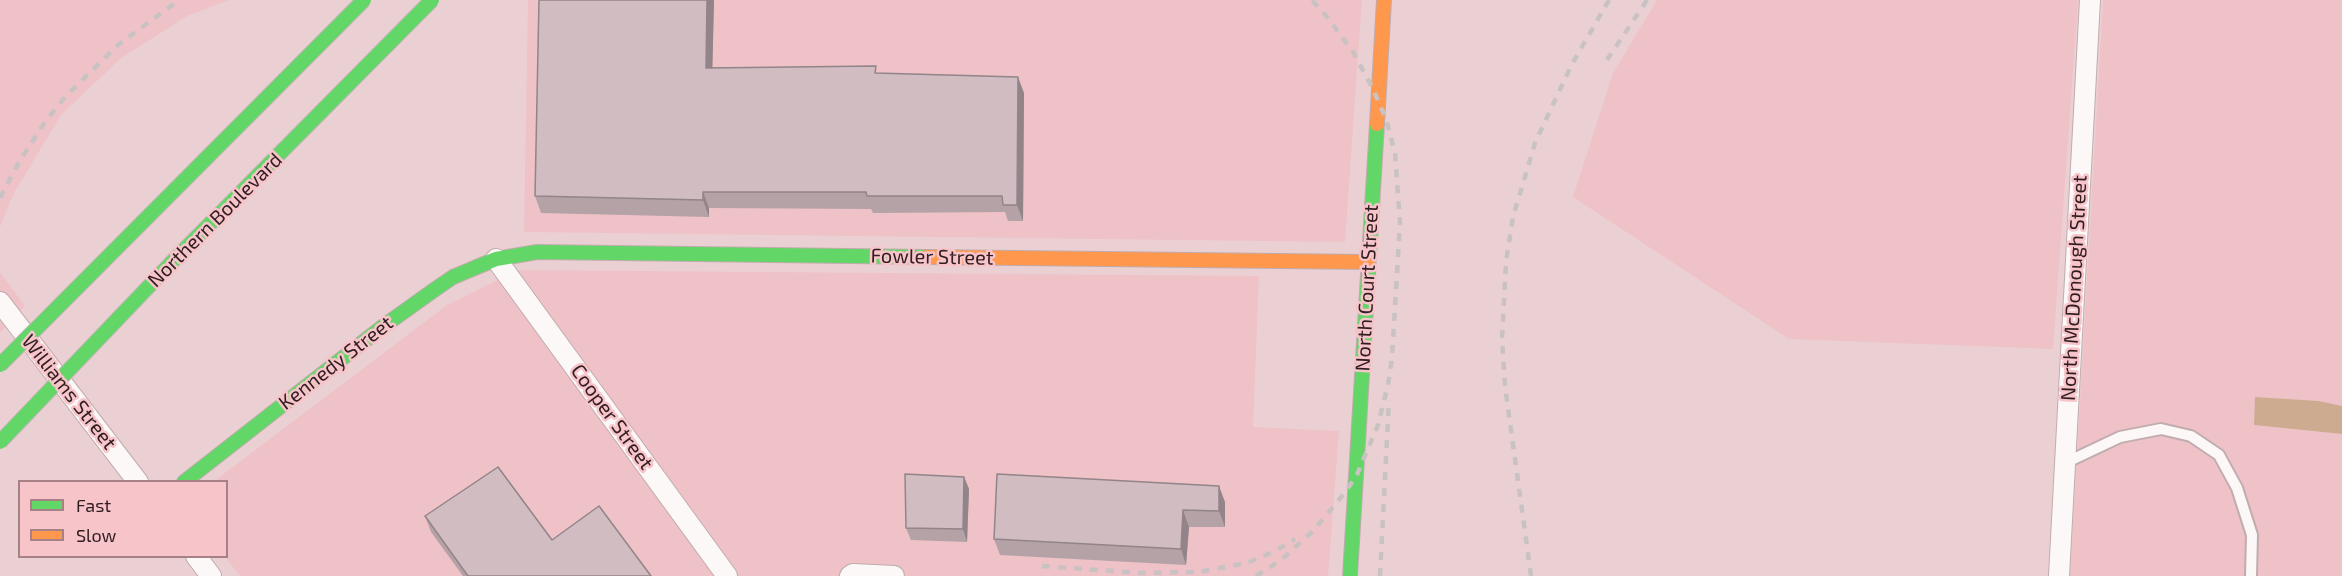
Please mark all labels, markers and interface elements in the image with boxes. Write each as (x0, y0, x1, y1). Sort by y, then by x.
street label: Northern Boulevard (143, 148, 287, 292)
street label: North McDonough Street (2056, 174, 2092, 402)
street label: North Court Street (1351, 204, 1383, 372)
street label: Fowler Street (870, 244, 994, 270)
street label: Kennedy Street (274, 311, 398, 415)
street label: Williams Street (17, 330, 121, 454)
street label: Cooper Street (566, 360, 658, 474)
legend (18, 480, 228, 558)
text: Fast (76, 494, 111, 516)
text: Slow (76, 524, 116, 546)

